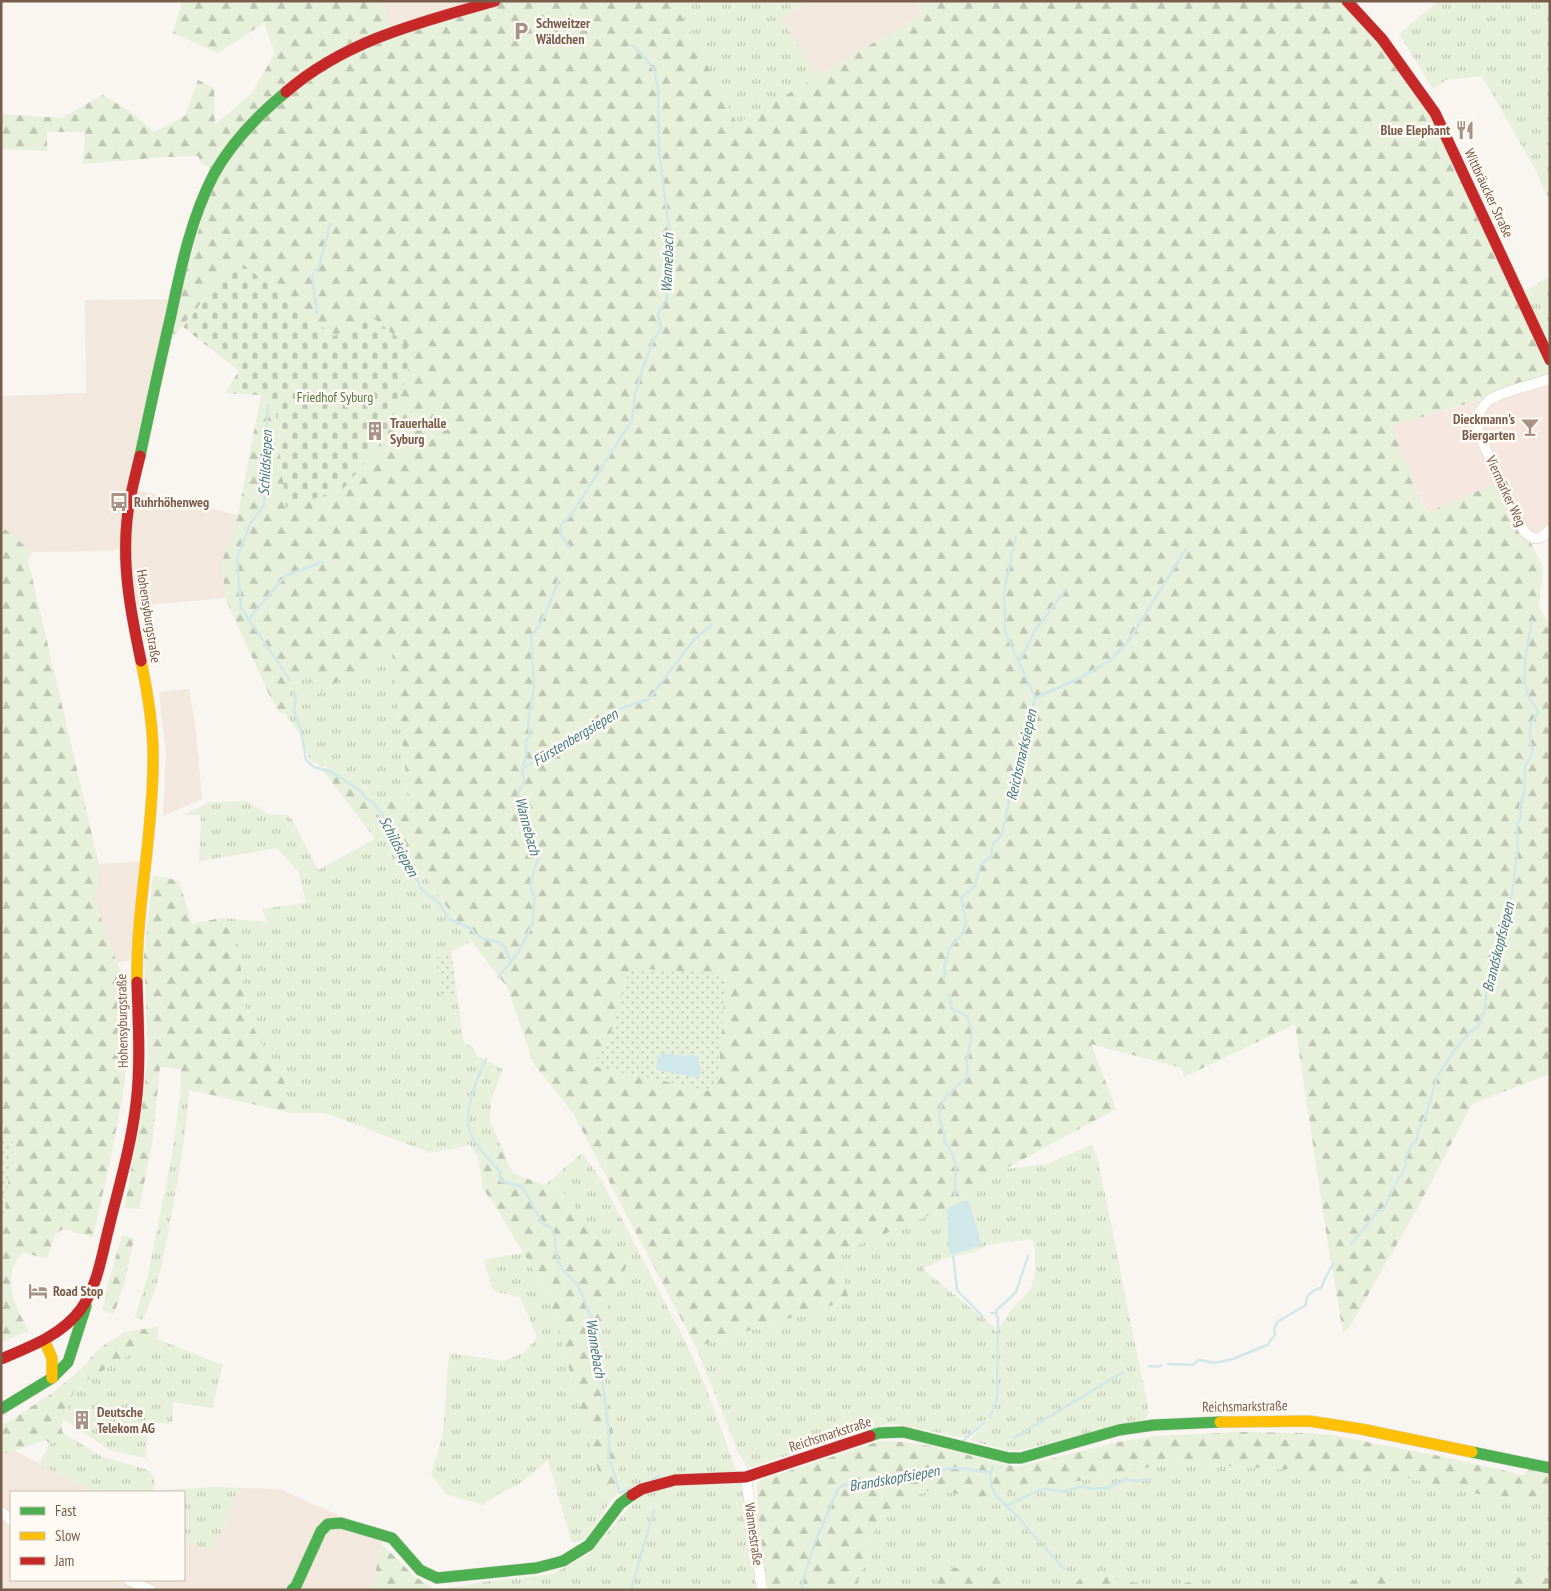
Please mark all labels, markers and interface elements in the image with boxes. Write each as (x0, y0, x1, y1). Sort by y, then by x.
place label: Schweitzer Wäldchen (535, 14, 591, 48)
parking icon: Schweitzer Wäldchen (510, 20, 532, 42)
restaurant icon: Blue Elephant (1454, 119, 1476, 141)
place label: Blue Elephant (1381, 121, 1450, 139)
street label: Wittbräucker Straße (1460, 145, 1518, 241)
water label: Wannebach (656, 232, 678, 293)
park label: Friedhof Syburg (297, 388, 373, 406)
place label: Dieckmann's Biergarten (1453, 410, 1515, 444)
place label: Trauerhalle Syburg (390, 414, 447, 448)
bar icon: Dieckmann's Biergarten (1519, 416, 1541, 438)
building icon: Trauerhalle Syburg (364, 420, 386, 442)
water label: Schildsiepen (254, 428, 276, 496)
street label: Viermärker Weg (1481, 452, 1530, 529)
bus stop icon: Ruhrhöhenweg (108, 491, 130, 513)
place label: Ruhrhöhenweg (134, 493, 209, 511)
street label: Hohensyburgstraße (133, 568, 165, 664)
water label: Fürstenbergsiepen (529, 703, 622, 770)
water label: Reichsmarksiepen (1001, 706, 1041, 802)
water label: Wannebach (511, 795, 545, 858)
water label: Schildsiepen (375, 813, 423, 881)
water label: Brandskopfsiepen (1478, 899, 1519, 994)
street label: Hohensyburgstraße (112, 973, 132, 1068)
hotel icon: Road Stop (27, 1280, 49, 1302)
place label: Road Stop (53, 1282, 103, 1300)
water label: Wannebach (582, 1317, 610, 1380)
street label: Reichsmarkstraße (1202, 1396, 1288, 1416)
place label: Deutsche Telekom AG (97, 1403, 155, 1437)
building icon: Deutsche Telekom AG (71, 1409, 93, 1431)
street label: Reichsmarkstraße (787, 1412, 874, 1456)
water label: Brandskopfsiepen (847, 1460, 942, 1495)
legend (10, 1491, 185, 1581)
text: Fast (55, 1501, 76, 1520)
street label: Wannestraße (741, 1501, 767, 1567)
text: Slow (55, 1526, 80, 1545)
text: Jam (54, 1551, 74, 1570)

